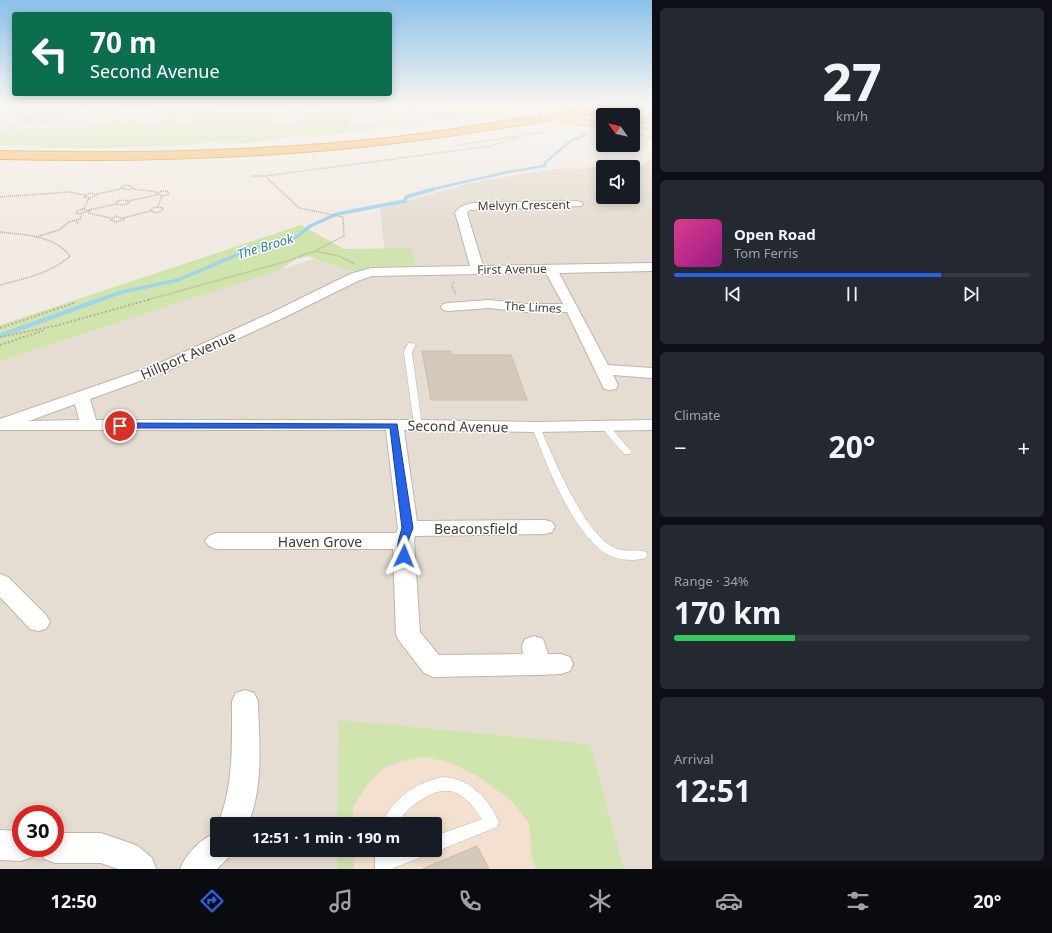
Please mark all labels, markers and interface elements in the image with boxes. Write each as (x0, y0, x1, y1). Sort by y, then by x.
text: 70 m (90, 23, 157, 61)
icon: left (24, 28, 76, 80)
text: 27 (822, 45, 882, 116)
text: Second Avenue (90, 59, 220, 83)
text: km/h (836, 107, 868, 125)
north arrow (596, 108, 640, 152)
map controls (596, 108, 640, 204)
button: sound (596, 160, 640, 204)
street label: Melvyn Crescent (478, 196, 571, 214)
text: Open Road (734, 224, 816, 244)
water label: The Brook (235, 229, 296, 263)
text: Tom Ferris (734, 244, 798, 262)
street label: First Avenue (477, 260, 547, 278)
icon: previous (722, 283, 744, 305)
icon: pause (841, 283, 863, 305)
icon: next (960, 283, 982, 305)
street label: The Limes (504, 297, 562, 317)
street label: Hillport Avenue (137, 326, 239, 384)
text: Climate (674, 406, 720, 424)
pin (103, 409, 137, 443)
icon: arrive (109, 415, 131, 437)
street label: Second Avenue (407, 416, 509, 436)
text: 20° (828, 426, 876, 467)
text: − (674, 432, 687, 462)
text: + (1017, 432, 1030, 462)
street label: Beaconsfield (434, 519, 518, 538)
street label: Haven Grove (278, 532, 362, 551)
position arrow (383, 535, 425, 577)
text: Range · 34% (674, 572, 749, 590)
text: 170 km (674, 592, 781, 633)
text: Arrival (674, 750, 714, 768)
text: 12:51 (674, 770, 751, 811)
speed limit sign: 30 (12, 805, 64, 857)
text: 12:51 · 1 min · 190 m (252, 827, 400, 847)
icon: directions (198, 887, 226, 915)
icon: music (327, 887, 355, 915)
icon: phone (456, 887, 484, 915)
icon: climate (586, 887, 614, 915)
icon: car (715, 887, 743, 915)
icon: filters (844, 887, 872, 915)
text: 12:50 (51, 889, 97, 913)
text: 20° (973, 889, 1001, 913)

